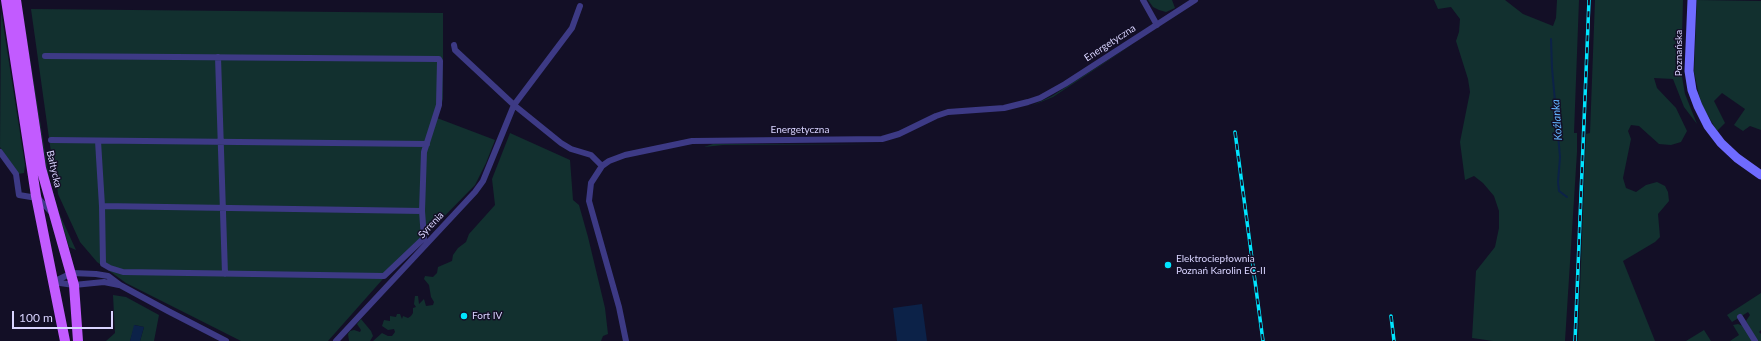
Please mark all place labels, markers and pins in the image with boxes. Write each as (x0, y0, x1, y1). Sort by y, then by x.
place label: Elektrociepłownia Poznań Karolin EC-II (1176, 253, 1266, 276)
marker: Elektrociepłownia Poznań Karolin EC-II (1163, 260, 1173, 270)
place label: Fort IV (472, 310, 502, 322)
marker: Fort IV (459, 311, 469, 321)

